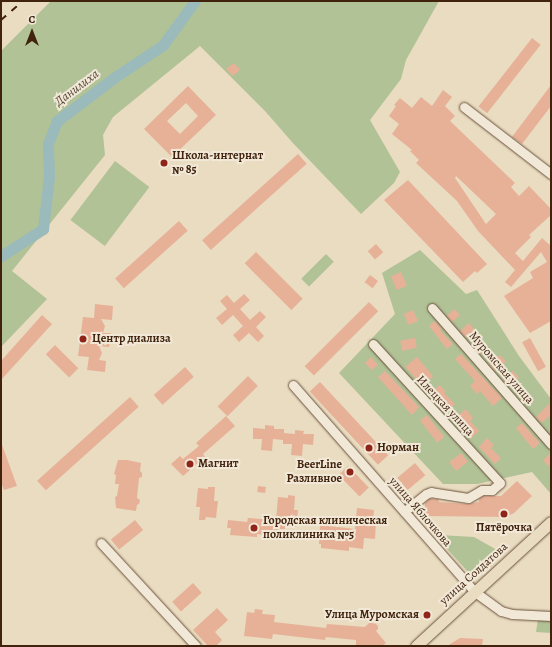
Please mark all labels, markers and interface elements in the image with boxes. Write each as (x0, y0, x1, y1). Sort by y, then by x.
north arrow (12, 12, 52, 52)
text: С (29, 12, 35, 27)
water label: Данилиха (52, 66, 102, 110)
place label: Школа-интернат № 85 (172, 149, 263, 177)
marker: Школа-интернат № 85 (159, 158, 169, 168)
street label: Муромская улица (466, 329, 536, 407)
place label: Центр диализа (92, 332, 171, 346)
marker: Центр диализа (77, 333, 89, 345)
street label: Илецкая улица (413, 373, 477, 439)
place label: Норман (377, 441, 419, 455)
marker: Норман (364, 443, 374, 453)
place label: Магнит (198, 457, 239, 471)
place label: BeerLine Разливное (287, 458, 342, 486)
marker: Магнит (185, 459, 195, 469)
marker: BeerLine Разливное (345, 467, 355, 477)
street label: улица Яблочкова (386, 474, 454, 550)
marker: Пятёрочка (499, 509, 509, 519)
place label: Городская клиническая поликлиника №5 (263, 514, 387, 542)
place label: Пятёрочка (476, 521, 532, 535)
marker: Городская клиническая поликлиника №5 (248, 522, 260, 534)
street label: улица Солдатова (437, 540, 511, 608)
place label: Улица Муромская (325, 608, 419, 622)
marker: Улица Муромская (422, 610, 432, 620)

